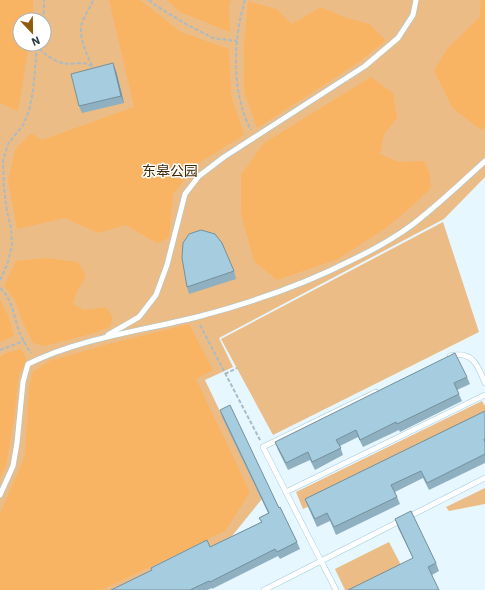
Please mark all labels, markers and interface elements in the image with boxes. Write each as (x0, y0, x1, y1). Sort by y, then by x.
north arrow (12, 12, 52, 52)
text: N (29, 33, 42, 49)
park label: 东皋公园 (142, 162, 198, 180)

